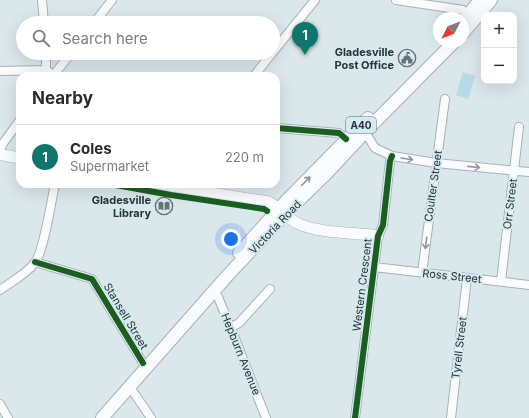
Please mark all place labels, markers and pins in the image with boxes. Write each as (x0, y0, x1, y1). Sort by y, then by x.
pin: 1 (292, 22, 318, 55)
place label: Gladesville Post Office (335, 45, 394, 72)
public building icon: Gladesville Post Office (397, 48, 417, 68)
place label: Gladesville Library (92, 193, 151, 220)
library icon: Gladesville Library (154, 196, 174, 216)

